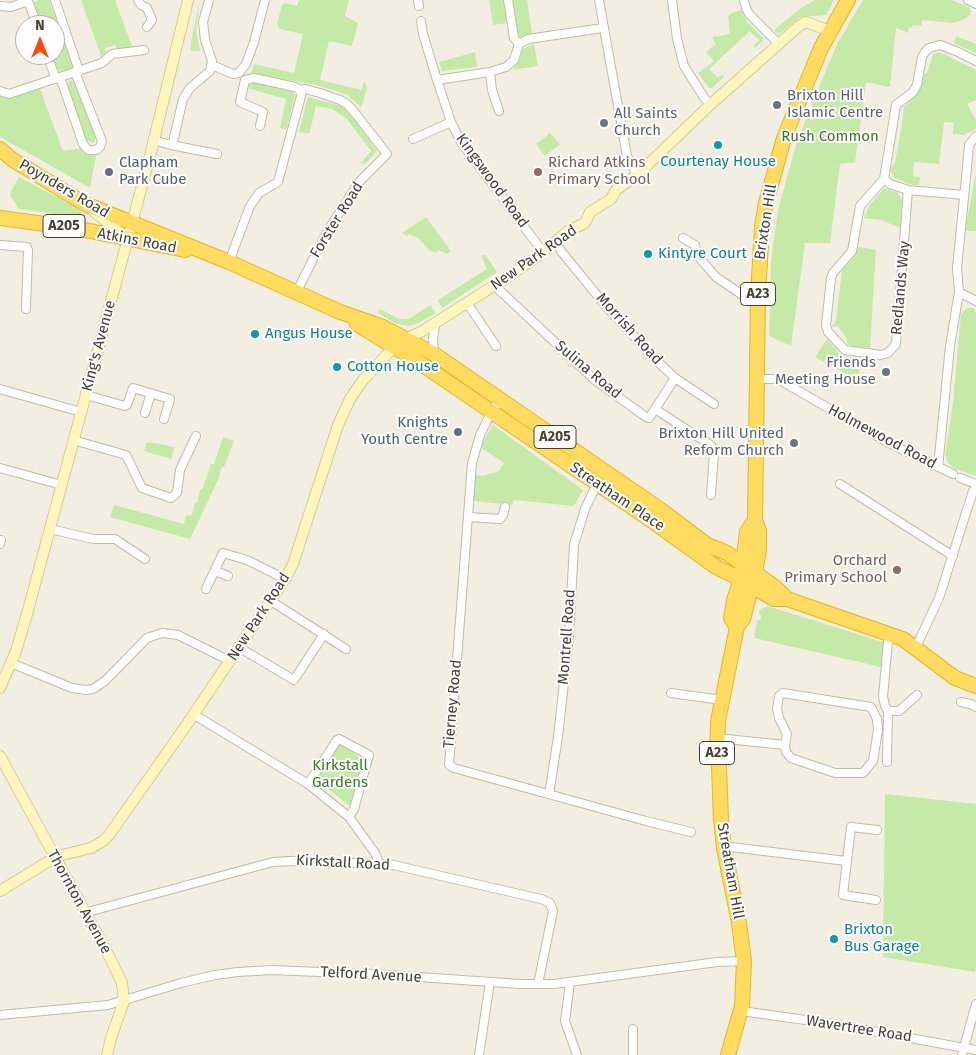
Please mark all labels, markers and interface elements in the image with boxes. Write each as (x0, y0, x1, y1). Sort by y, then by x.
north arrow (15, 15, 65, 65)
text: N (35, 17, 45, 34)
place label: Brixton Hill Islamic Centre (787, 87, 883, 122)
marker: Brixton Hill Islamic Centre (771, 99, 783, 111)
place label: All Saints Church (614, 105, 677, 140)
marker: All Saints Church (598, 117, 610, 129)
park label: Rush Common (781, 128, 879, 146)
street label: Kingswood Road (452, 130, 532, 232)
marker: Courtenay House (712, 139, 724, 151)
place label: Courtenay House (660, 153, 776, 171)
place label: Clapham Park Cube (119, 154, 186, 189)
place label: Richard Atkins Primary School (548, 154, 651, 189)
street label: Poynders Road (16, 156, 112, 222)
marker: Clapham Park Cube (103, 166, 115, 178)
marker: Richard Atkins Primary School (532, 166, 544, 178)
street label: Forster Road (307, 179, 367, 261)
street label: Brixton Hill (751, 183, 781, 261)
road number: A205 (43, 215, 85, 238)
street label: New Park Road (487, 222, 581, 294)
street label: Atkins Road (96, 225, 178, 257)
street label: Redlands Way (888, 240, 914, 336)
place label: Kintyre Court (658, 245, 747, 263)
marker: Kintyre Court (642, 248, 654, 260)
road number: A23 (740, 282, 776, 306)
street label: Morrish Road (592, 289, 666, 369)
street label: King's Avenue (78, 298, 120, 394)
place label: Angus House (265, 325, 353, 343)
marker: Angus House (249, 328, 261, 340)
street label: Sulina Road (551, 337, 625, 403)
place label: Friends Meeting House (775, 354, 876, 389)
place label: Cotton House (347, 358, 439, 376)
marker: Cotton House (331, 361, 343, 373)
marker: Friends Meeting House (880, 366, 892, 378)
street label: Holmewood Road (825, 401, 939, 473)
place label: Knights Youth Centre (361, 414, 448, 449)
place label: Brixton Hill United Reform Church (658, 425, 784, 460)
marker: Knights Youth Centre (452, 426, 464, 438)
road number: A205 (534, 426, 576, 448)
marker: Brixton Hill United Reform Church (788, 437, 800, 449)
street label: Streatham Place (566, 459, 668, 535)
place label: Orchard Primary School (784, 552, 887, 587)
marker: Orchard Primary School (891, 564, 903, 576)
street label: New Park Road (224, 570, 294, 664)
street label: Montrell Road (555, 589, 579, 685)
street label: Tierney Road (440, 659, 466, 749)
road number: A23 (700, 741, 734, 764)
park label: Kirkstall Gardens (312, 757, 368, 792)
street label: Streatham Hill (713, 821, 747, 921)
street label: Thornton Avenue (43, 847, 115, 957)
street label: Kirkstall Road (296, 852, 390, 874)
place label: Brixton Bus Garage (844, 921, 919, 956)
marker: Brixton Bus Garage (828, 933, 840, 945)
street label: Telford Avenue (320, 963, 422, 987)
street label: Wavertree Road (805, 1012, 913, 1046)

